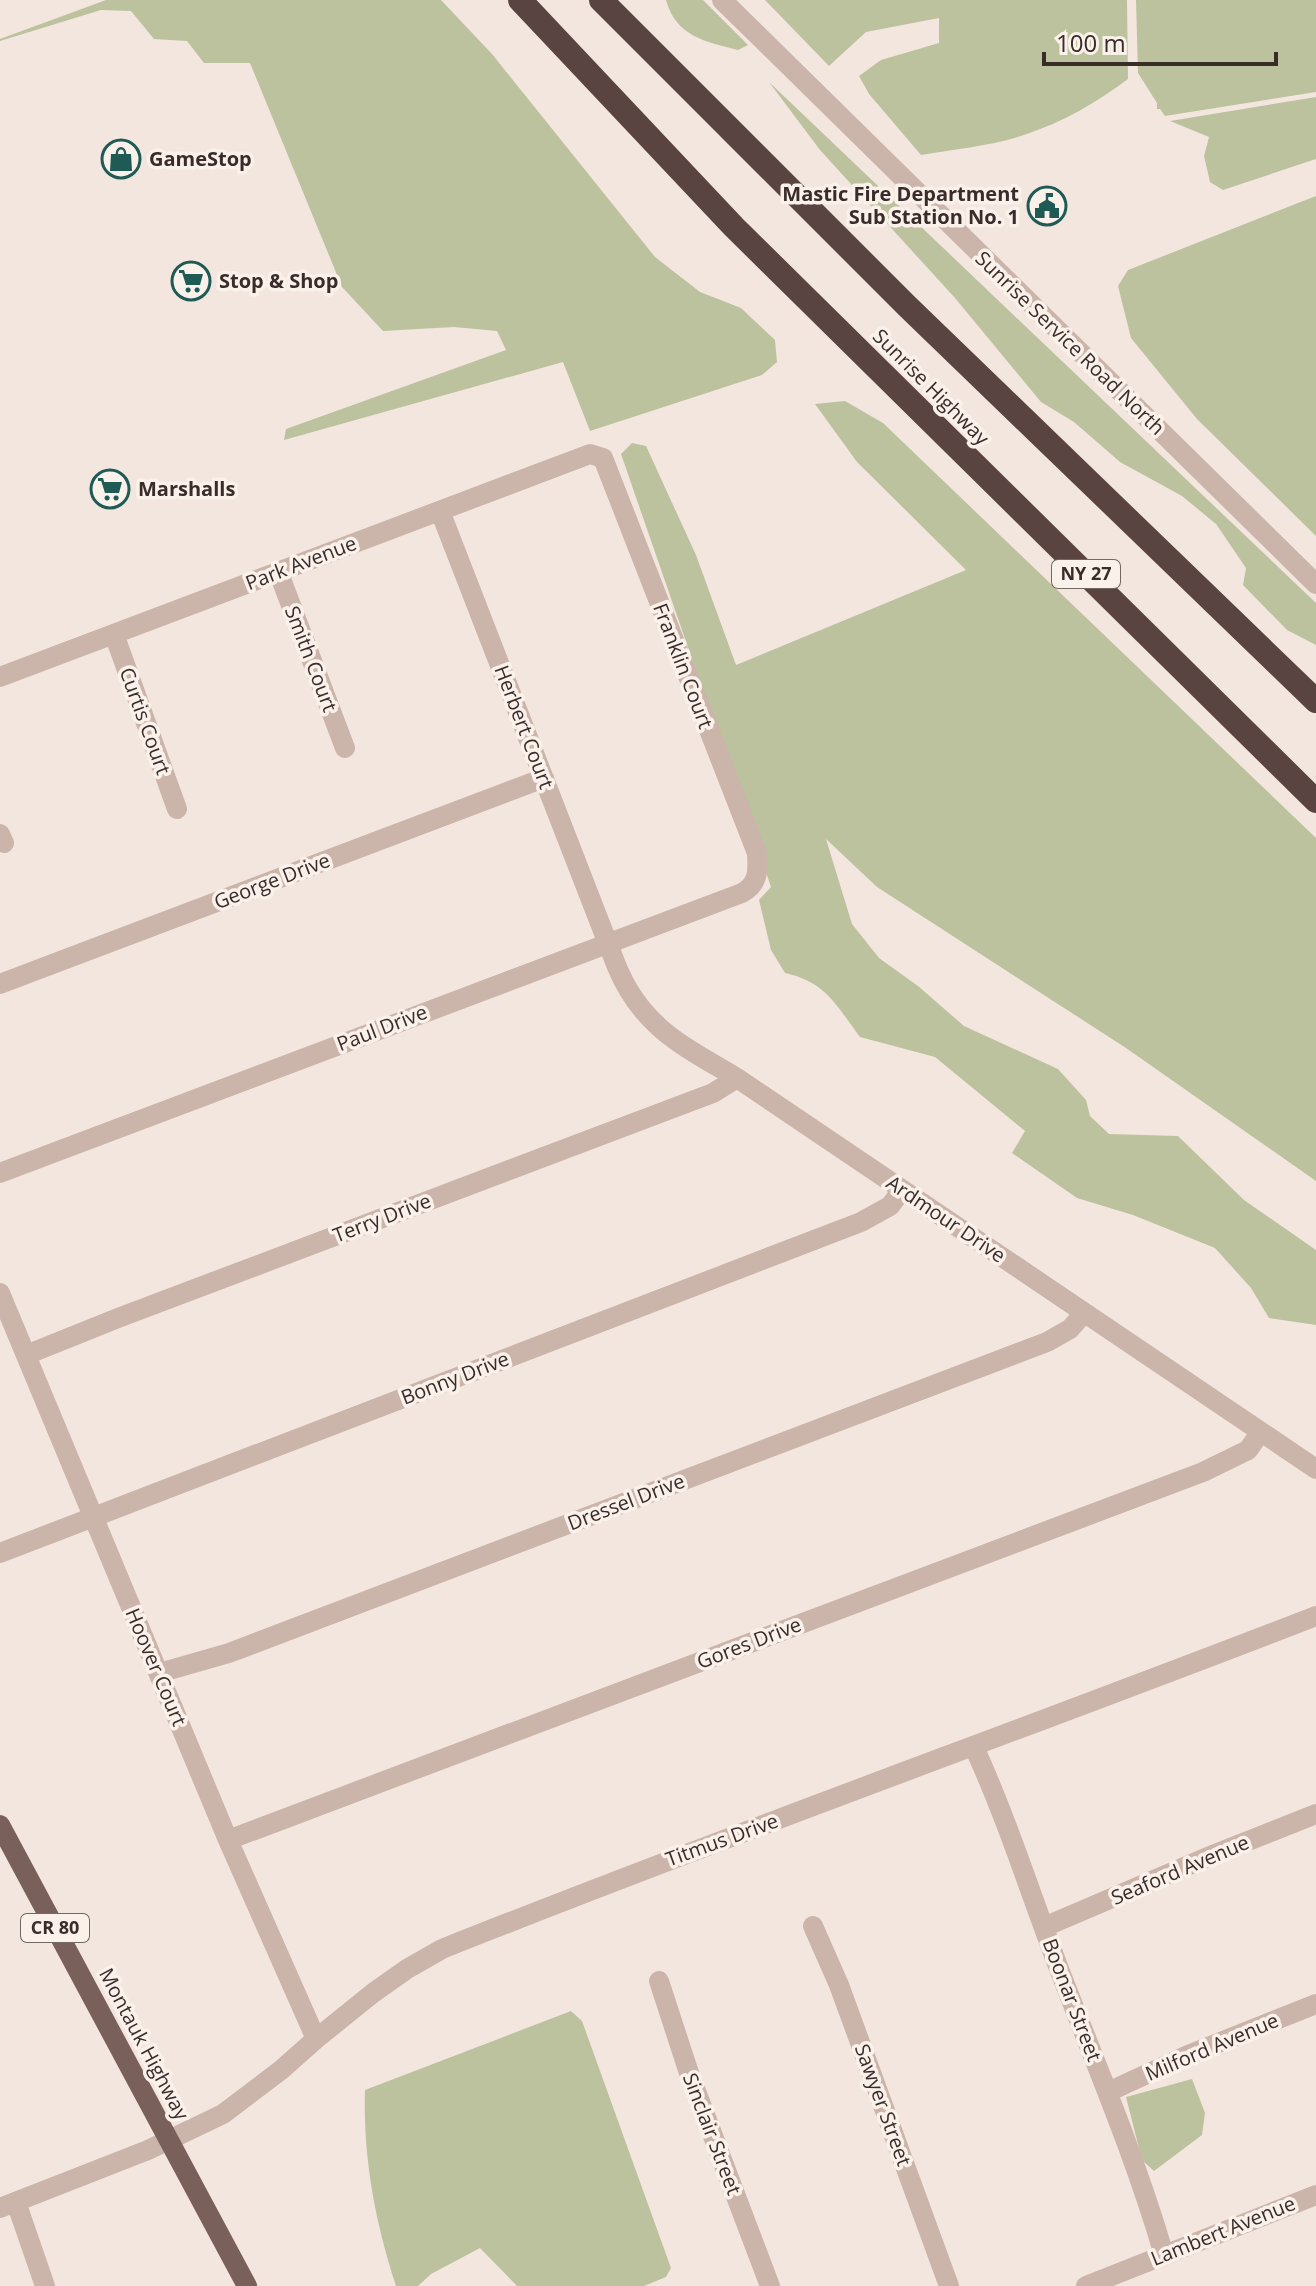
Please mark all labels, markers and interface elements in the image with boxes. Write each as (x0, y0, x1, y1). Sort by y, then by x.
scale bar (1044, 16, 1276, 66)
text: 100 m (1056, 26, 1126, 59)
shop icon: GameStop (100, 138, 142, 180)
place label: GameStop (149, 145, 252, 172)
place label: Mastic Fire Department Sub Station No. 1 (782, 180, 1019, 230)
public building icon: Mastic Fire Department Sub Station No. 1 (1026, 185, 1068, 227)
street label: Sunrise Service Road North (970, 245, 1171, 440)
supermarket icon: Stop & Shop (170, 260, 212, 302)
place label: Stop & Shop (219, 267, 338, 294)
street label: Sunrise Highway (867, 323, 996, 451)
supermarket icon: Marshalls (89, 468, 131, 510)
place label: Marshalls (138, 475, 235, 502)
street label: Park Avenue (242, 529, 360, 596)
road number: NY 27 (1052, 560, 1120, 588)
street label: Franklin Court (647, 599, 720, 732)
street label: Smith Court (279, 602, 344, 716)
street label: Herbert Court (489, 661, 560, 792)
street label: Curtis Court (114, 664, 177, 778)
street label: George Drive (210, 846, 334, 915)
street label: Paul Drive (333, 998, 431, 1057)
street label: Ardmour Drive (881, 1169, 1011, 1268)
street label: Terry Drive (329, 1187, 435, 1249)
street label: Bonny Drive (397, 1345, 513, 1411)
street label: Dressel Drive (563, 1467, 688, 1536)
street label: Hoover Court (119, 1604, 193, 1730)
street label: Gores Drive (693, 1610, 805, 1675)
street label: Titmus Drive (662, 1807, 782, 1872)
street label: Seaford Avenue (1107, 1828, 1253, 1911)
road number: CR 80 (21, 1914, 89, 1942)
street label: Boonar Street (1037, 1934, 1108, 2065)
street label: Montauk Highway (93, 1963, 196, 2125)
street label: Milford Avenue (1141, 2006, 1282, 2087)
street label: Sawyer Street (849, 2040, 918, 2170)
street label: Sinclair Street (677, 2069, 748, 2199)
street label: Lambert Avenue (1147, 2189, 1299, 2272)

